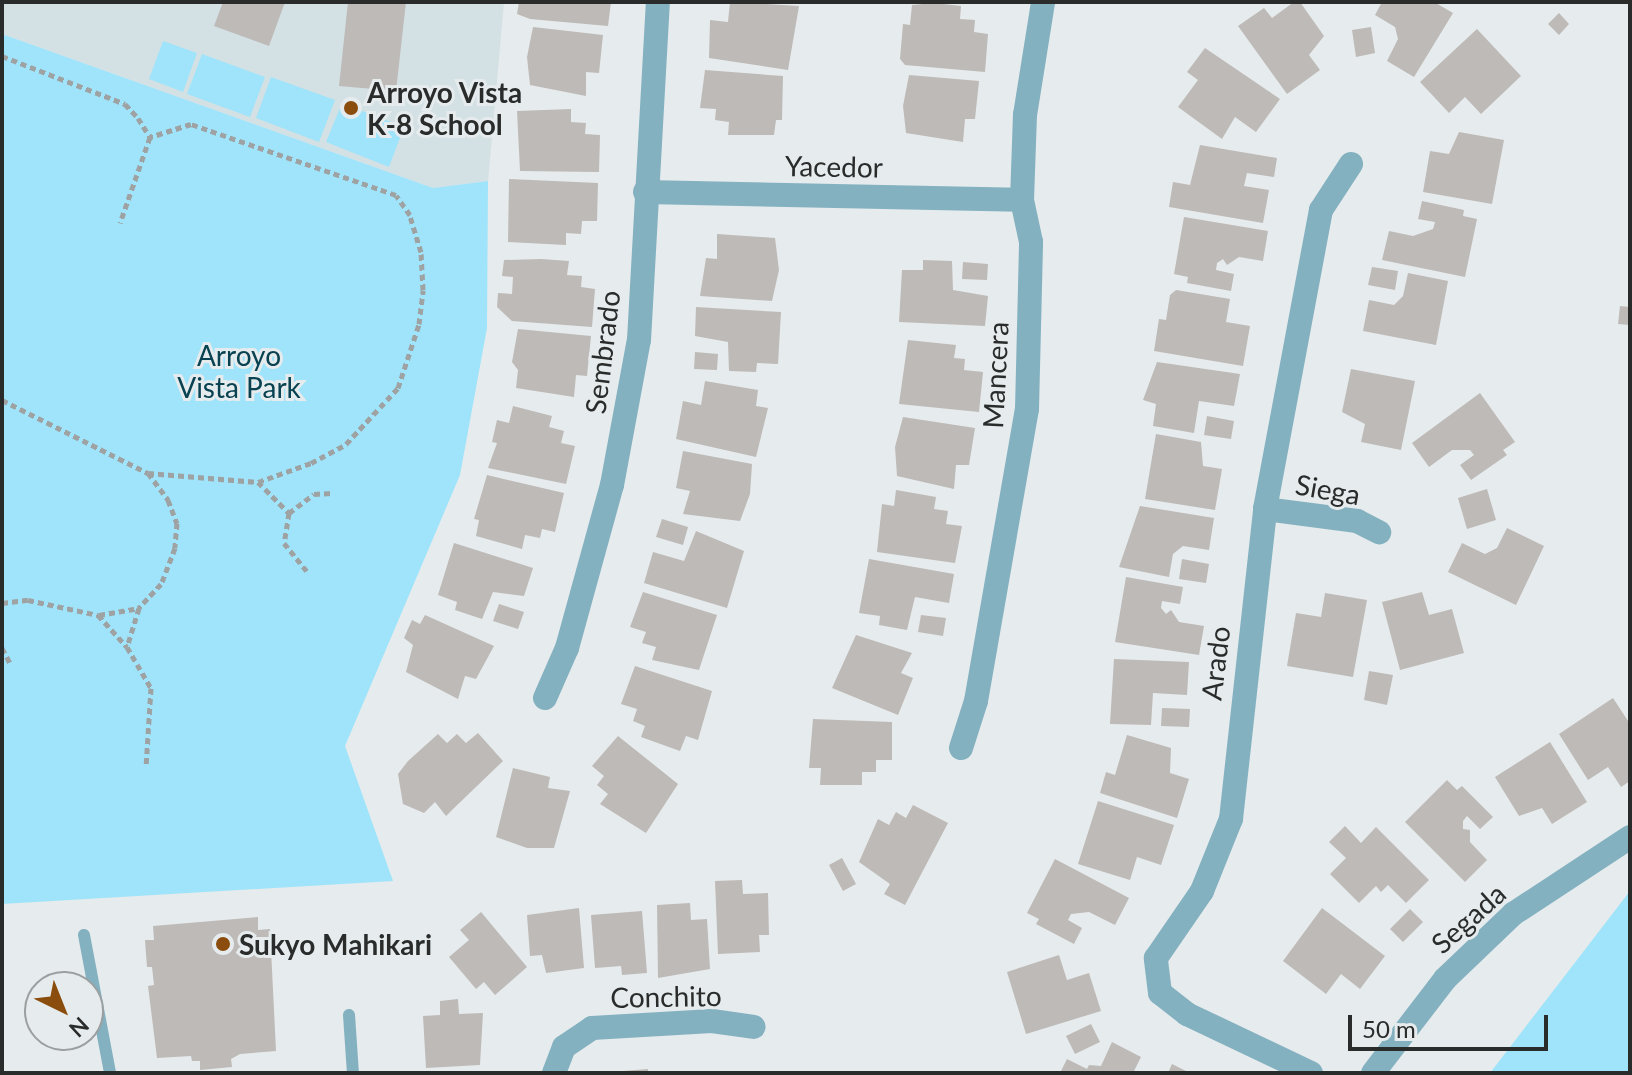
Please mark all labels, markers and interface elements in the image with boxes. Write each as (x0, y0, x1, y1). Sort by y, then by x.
place label: Arroyo Vista K-8 School (367, 75, 523, 141)
marker: Arroyo Vista K-8 School (342, 99, 360, 117)
street label: Yacedor (785, 148, 883, 184)
street label: Sembrado (578, 288, 626, 416)
street label: Mancera (975, 321, 1015, 429)
park label: Arroyo Vista Park (177, 338, 301, 404)
street label: Siega (1293, 467, 1363, 511)
street label: Arado (1194, 624, 1236, 702)
street label: Segada (1424, 876, 1512, 960)
place label: Sukyo Mahikari (239, 927, 432, 961)
marker: Sukyo Mahikari (214, 935, 232, 953)
north arrow (24, 971, 104, 1051)
street label: Conchito (610, 978, 722, 1014)
scale bar (1352, 999, 1552, 1049)
text: N (64, 1012, 95, 1043)
text: 50 m (1362, 1014, 1416, 1043)

